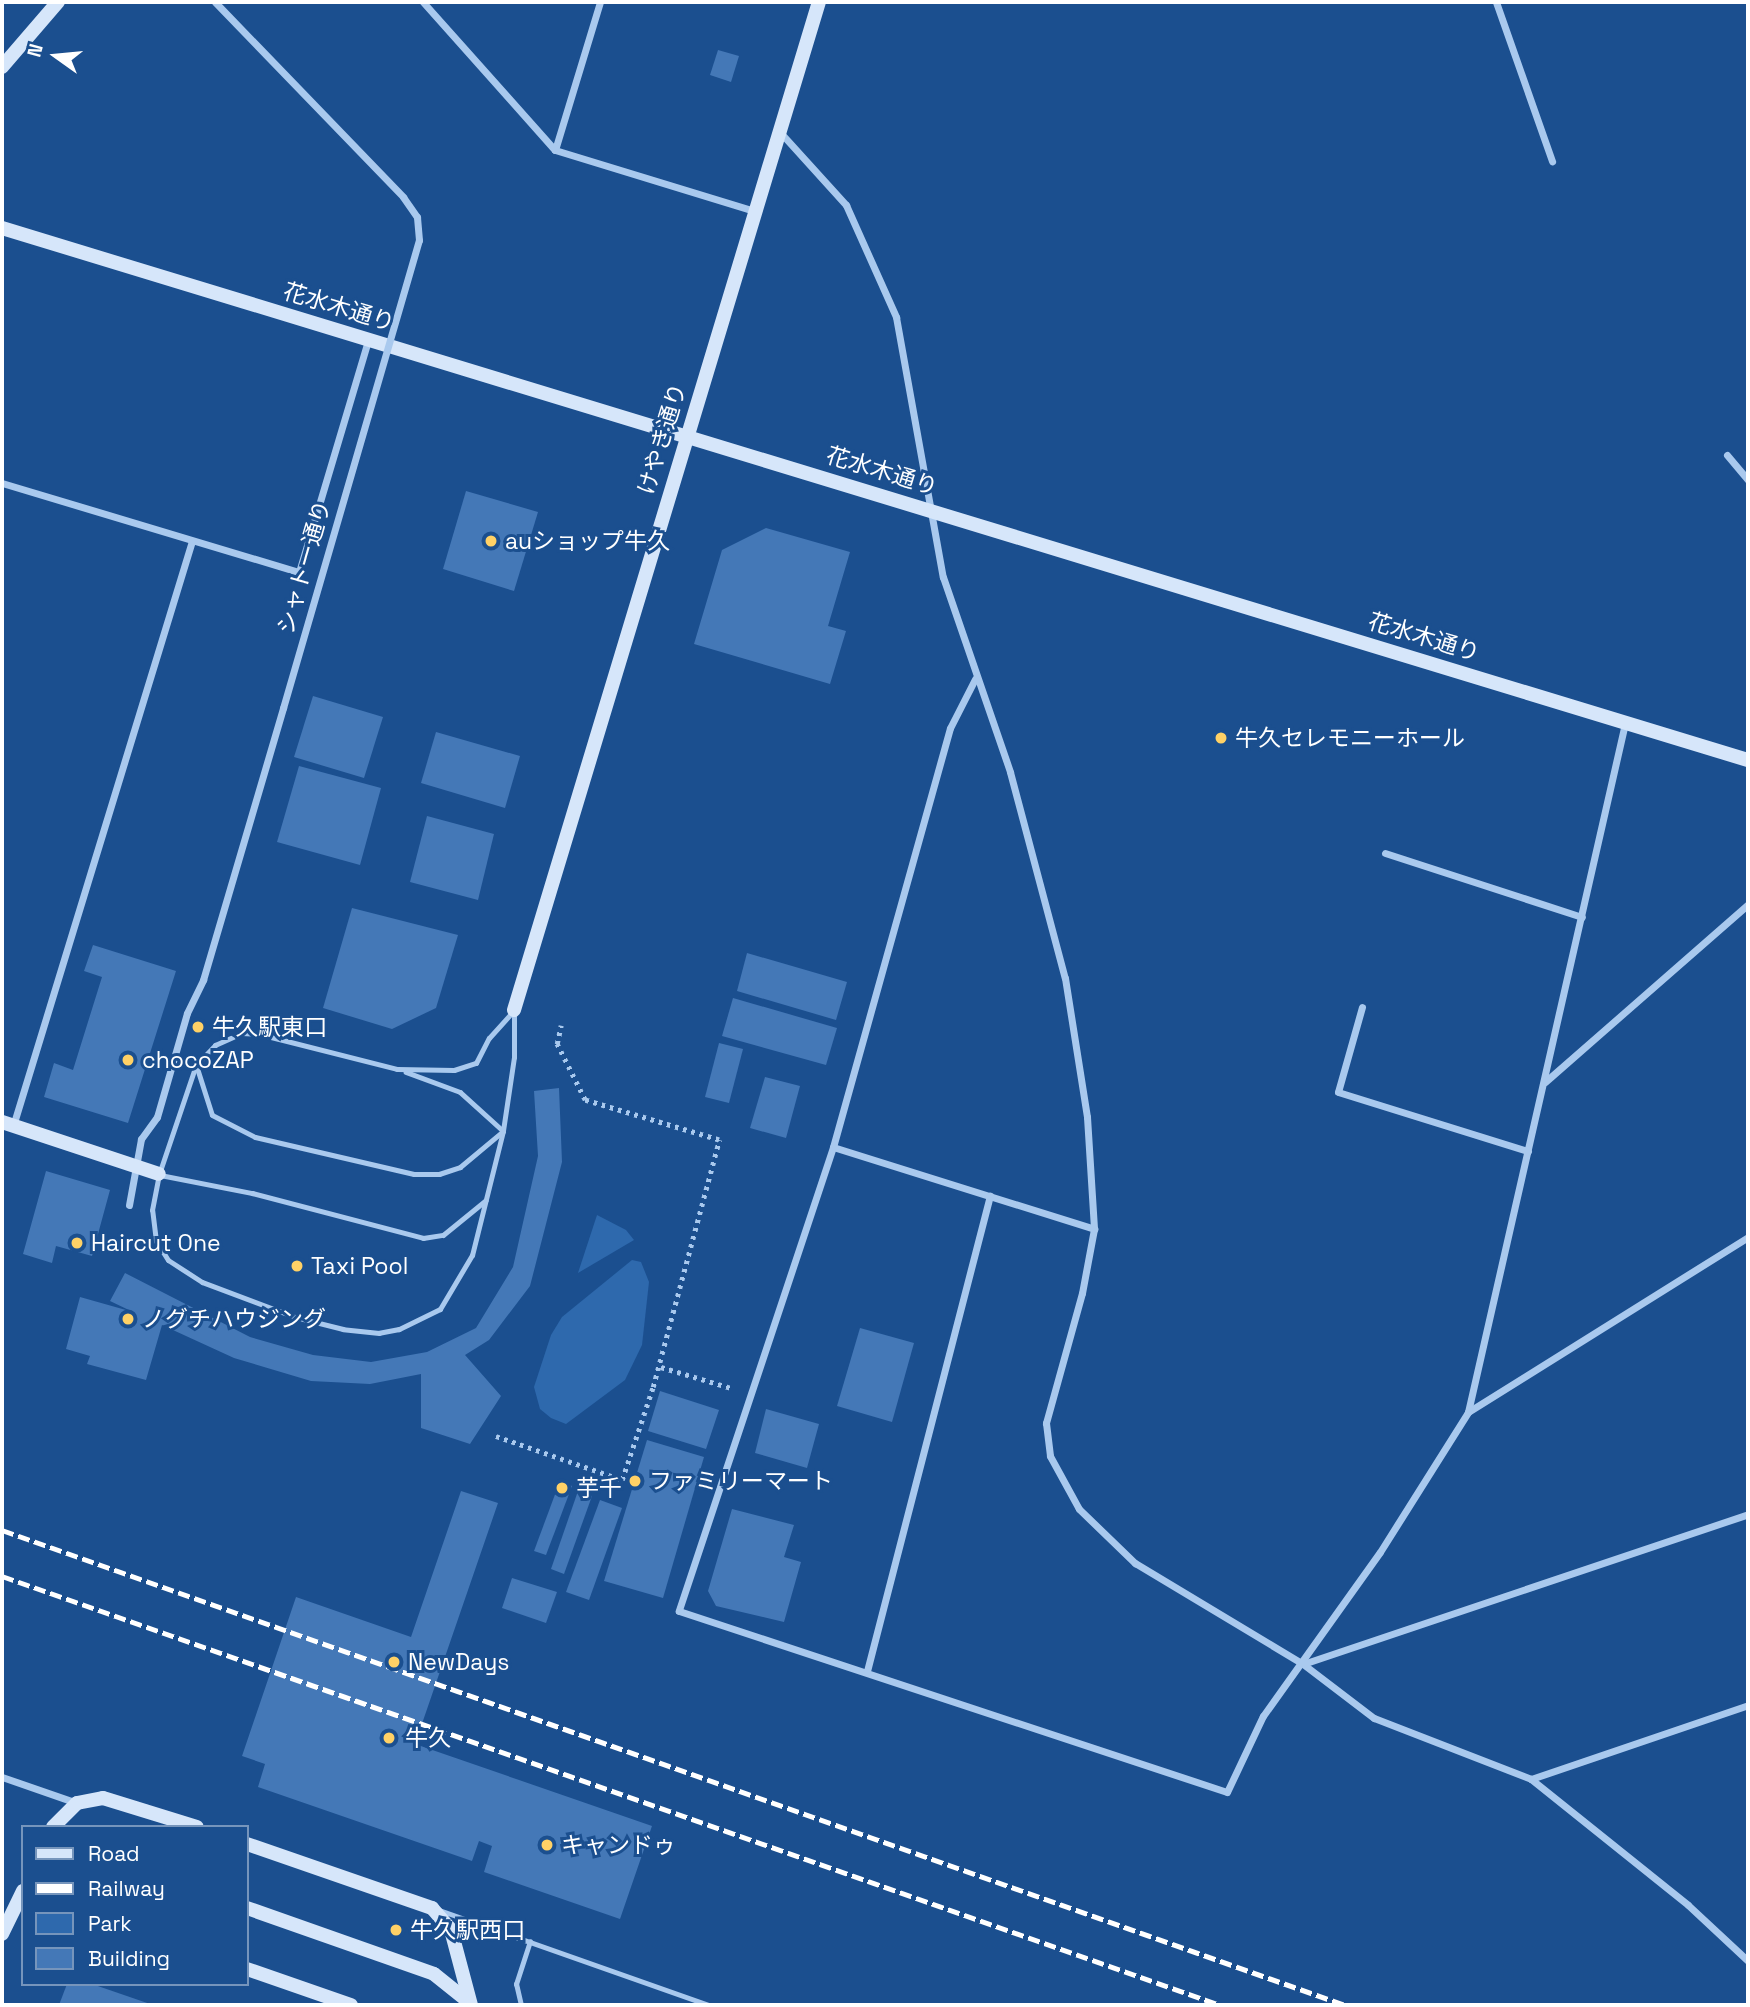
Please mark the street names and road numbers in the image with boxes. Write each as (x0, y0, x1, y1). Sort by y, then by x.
street label: 花水木通り (280, 277, 398, 337)
street label: けやき通り (632, 380, 692, 498)
street label: 花水木通り (823, 441, 941, 501)
street label: シャトー通り (272, 497, 336, 637)
street label: 花水木通り (1365, 607, 1483, 667)

